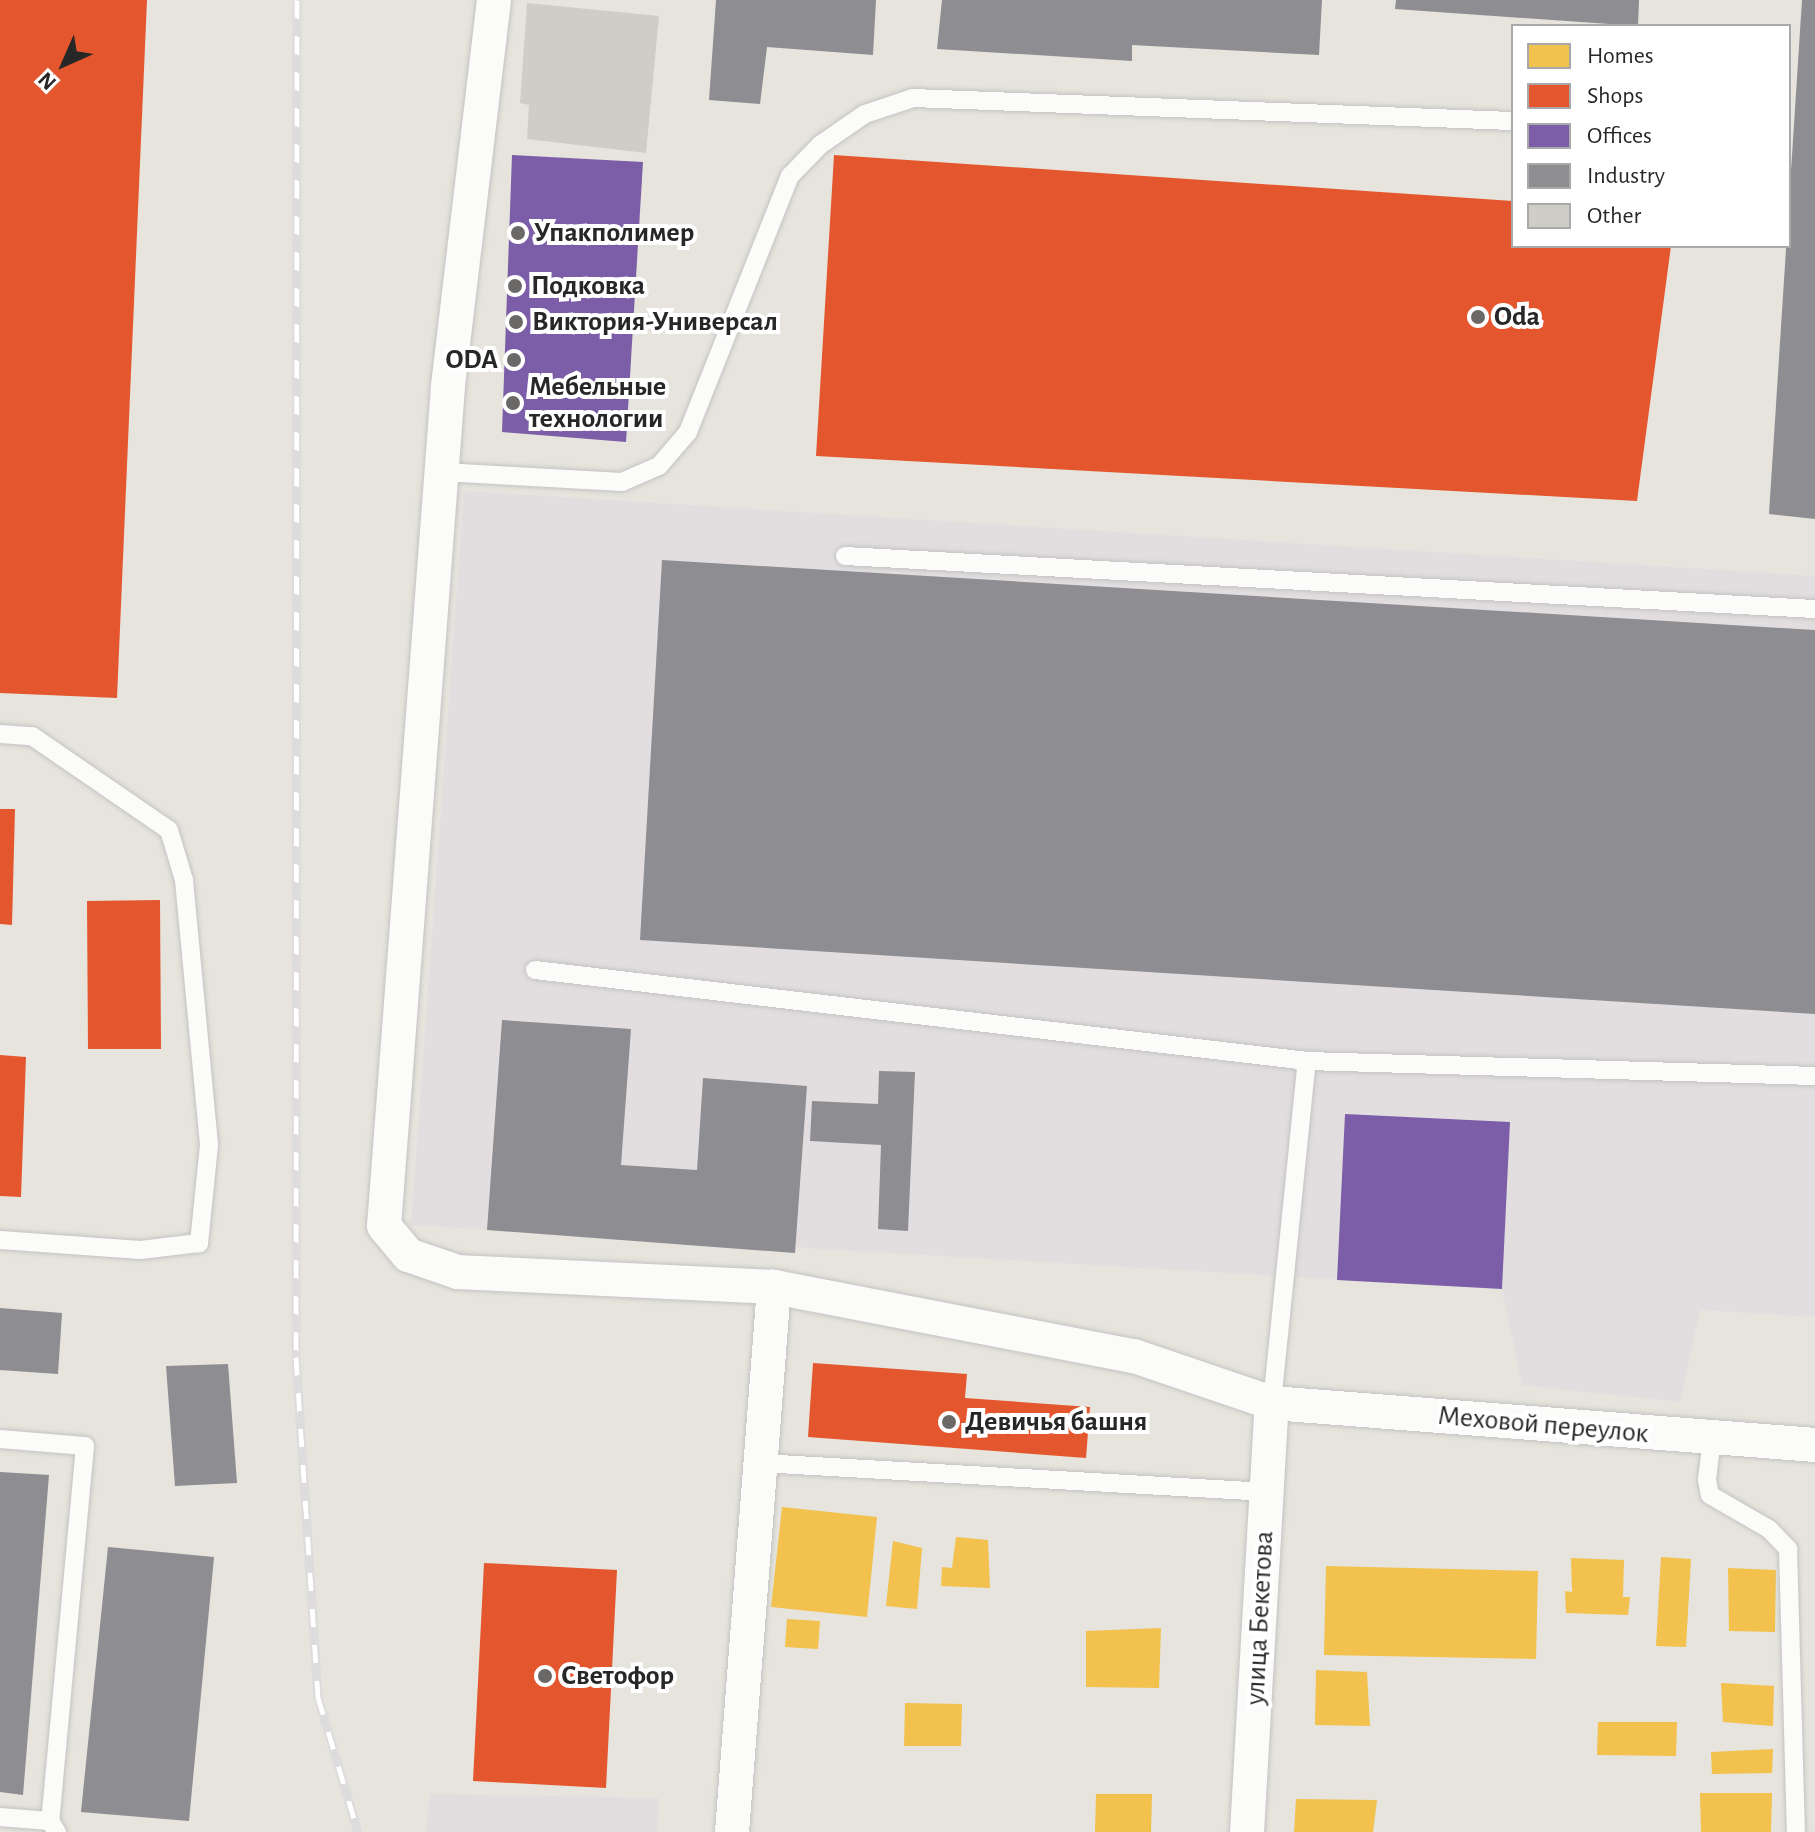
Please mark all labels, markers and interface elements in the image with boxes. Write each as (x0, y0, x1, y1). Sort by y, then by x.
north arrow (24, 24, 104, 104)
legend (1511, 24, 1791, 248)
text: Homes (1587, 44, 1654, 68)
text: N (34, 68, 60, 94)
text: Shops (1587, 84, 1643, 108)
text: Offices (1587, 124, 1652, 148)
text: Industry (1587, 164, 1665, 188)
text: Other (1587, 204, 1641, 228)
place label: Упакполимер (534, 216, 694, 250)
marker: Упакполимер (509, 224, 527, 242)
place label: Подковка (531, 269, 645, 303)
marker: Подковка (506, 277, 524, 295)
place label: Oda (1494, 300, 1540, 334)
place label: Виктория-Универсал (532, 305, 778, 339)
marker: Oda (1469, 308, 1487, 326)
marker: Виктория-Универсал (507, 313, 525, 331)
place label: ODA (445, 343, 498, 377)
marker: ODA (505, 351, 523, 369)
place label: Мебельные технологии (529, 370, 666, 436)
marker: Мебельные технологии (504, 394, 522, 412)
street label: Меховой переулок (1436, 1399, 1650, 1451)
place label: Девичья башня (965, 1405, 1147, 1439)
marker: Девичья башня (940, 1413, 958, 1431)
street label: улица Бекетова (1239, 1530, 1281, 1706)
place label: Светофор (561, 1659, 674, 1693)
marker: Светофор (536, 1667, 554, 1685)

